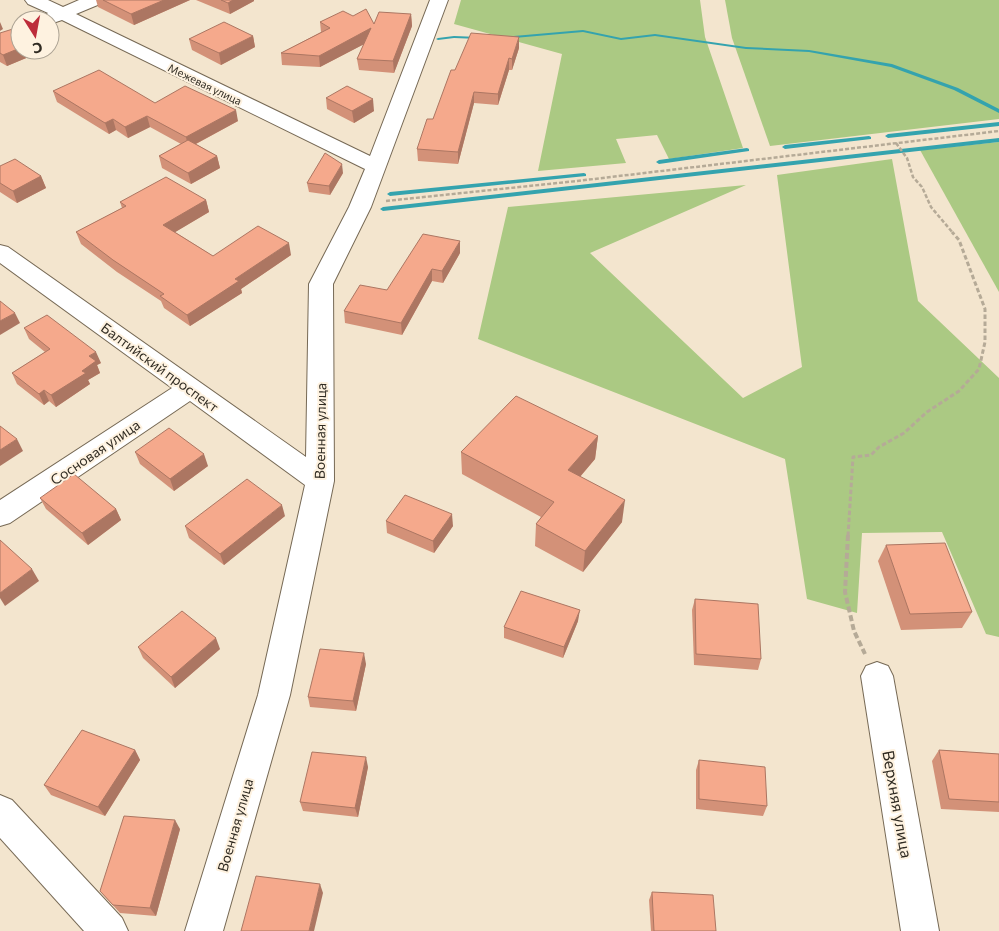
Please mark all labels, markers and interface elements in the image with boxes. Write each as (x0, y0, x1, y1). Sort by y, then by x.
north arrow (10, 10, 60, 60)
text: С (31, 39, 44, 58)
street label: Межевая улица (166, 61, 244, 107)
street label: Балтийский проспект (98, 319, 222, 416)
street label: Военная улица (311, 383, 329, 479)
street label: Сосновая улица (47, 416, 143, 488)
street label: Верхняя улица (879, 749, 917, 859)
street label: Военная улица (214, 776, 256, 874)

